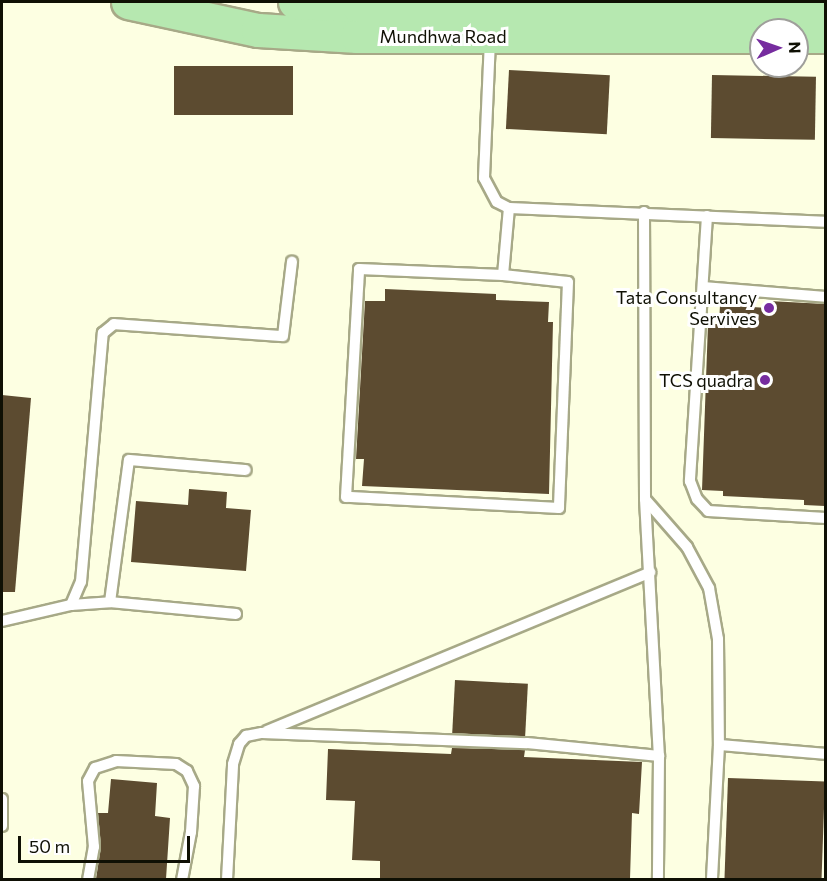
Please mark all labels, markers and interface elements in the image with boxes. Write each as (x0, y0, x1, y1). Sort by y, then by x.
north arrow (749, 18, 809, 78)
street label: Mundhwa Road (379, 25, 507, 47)
text: N (786, 41, 805, 54)
place label: Tata Consultancy Servives (616, 287, 757, 330)
marker: Tata Consultancy Servives (762, 301, 776, 315)
place label: TCS quadra (659, 369, 753, 391)
marker: TCS quadra (758, 373, 772, 387)
scale bar (21, 824, 194, 862)
text: 50 m (29, 835, 70, 857)

